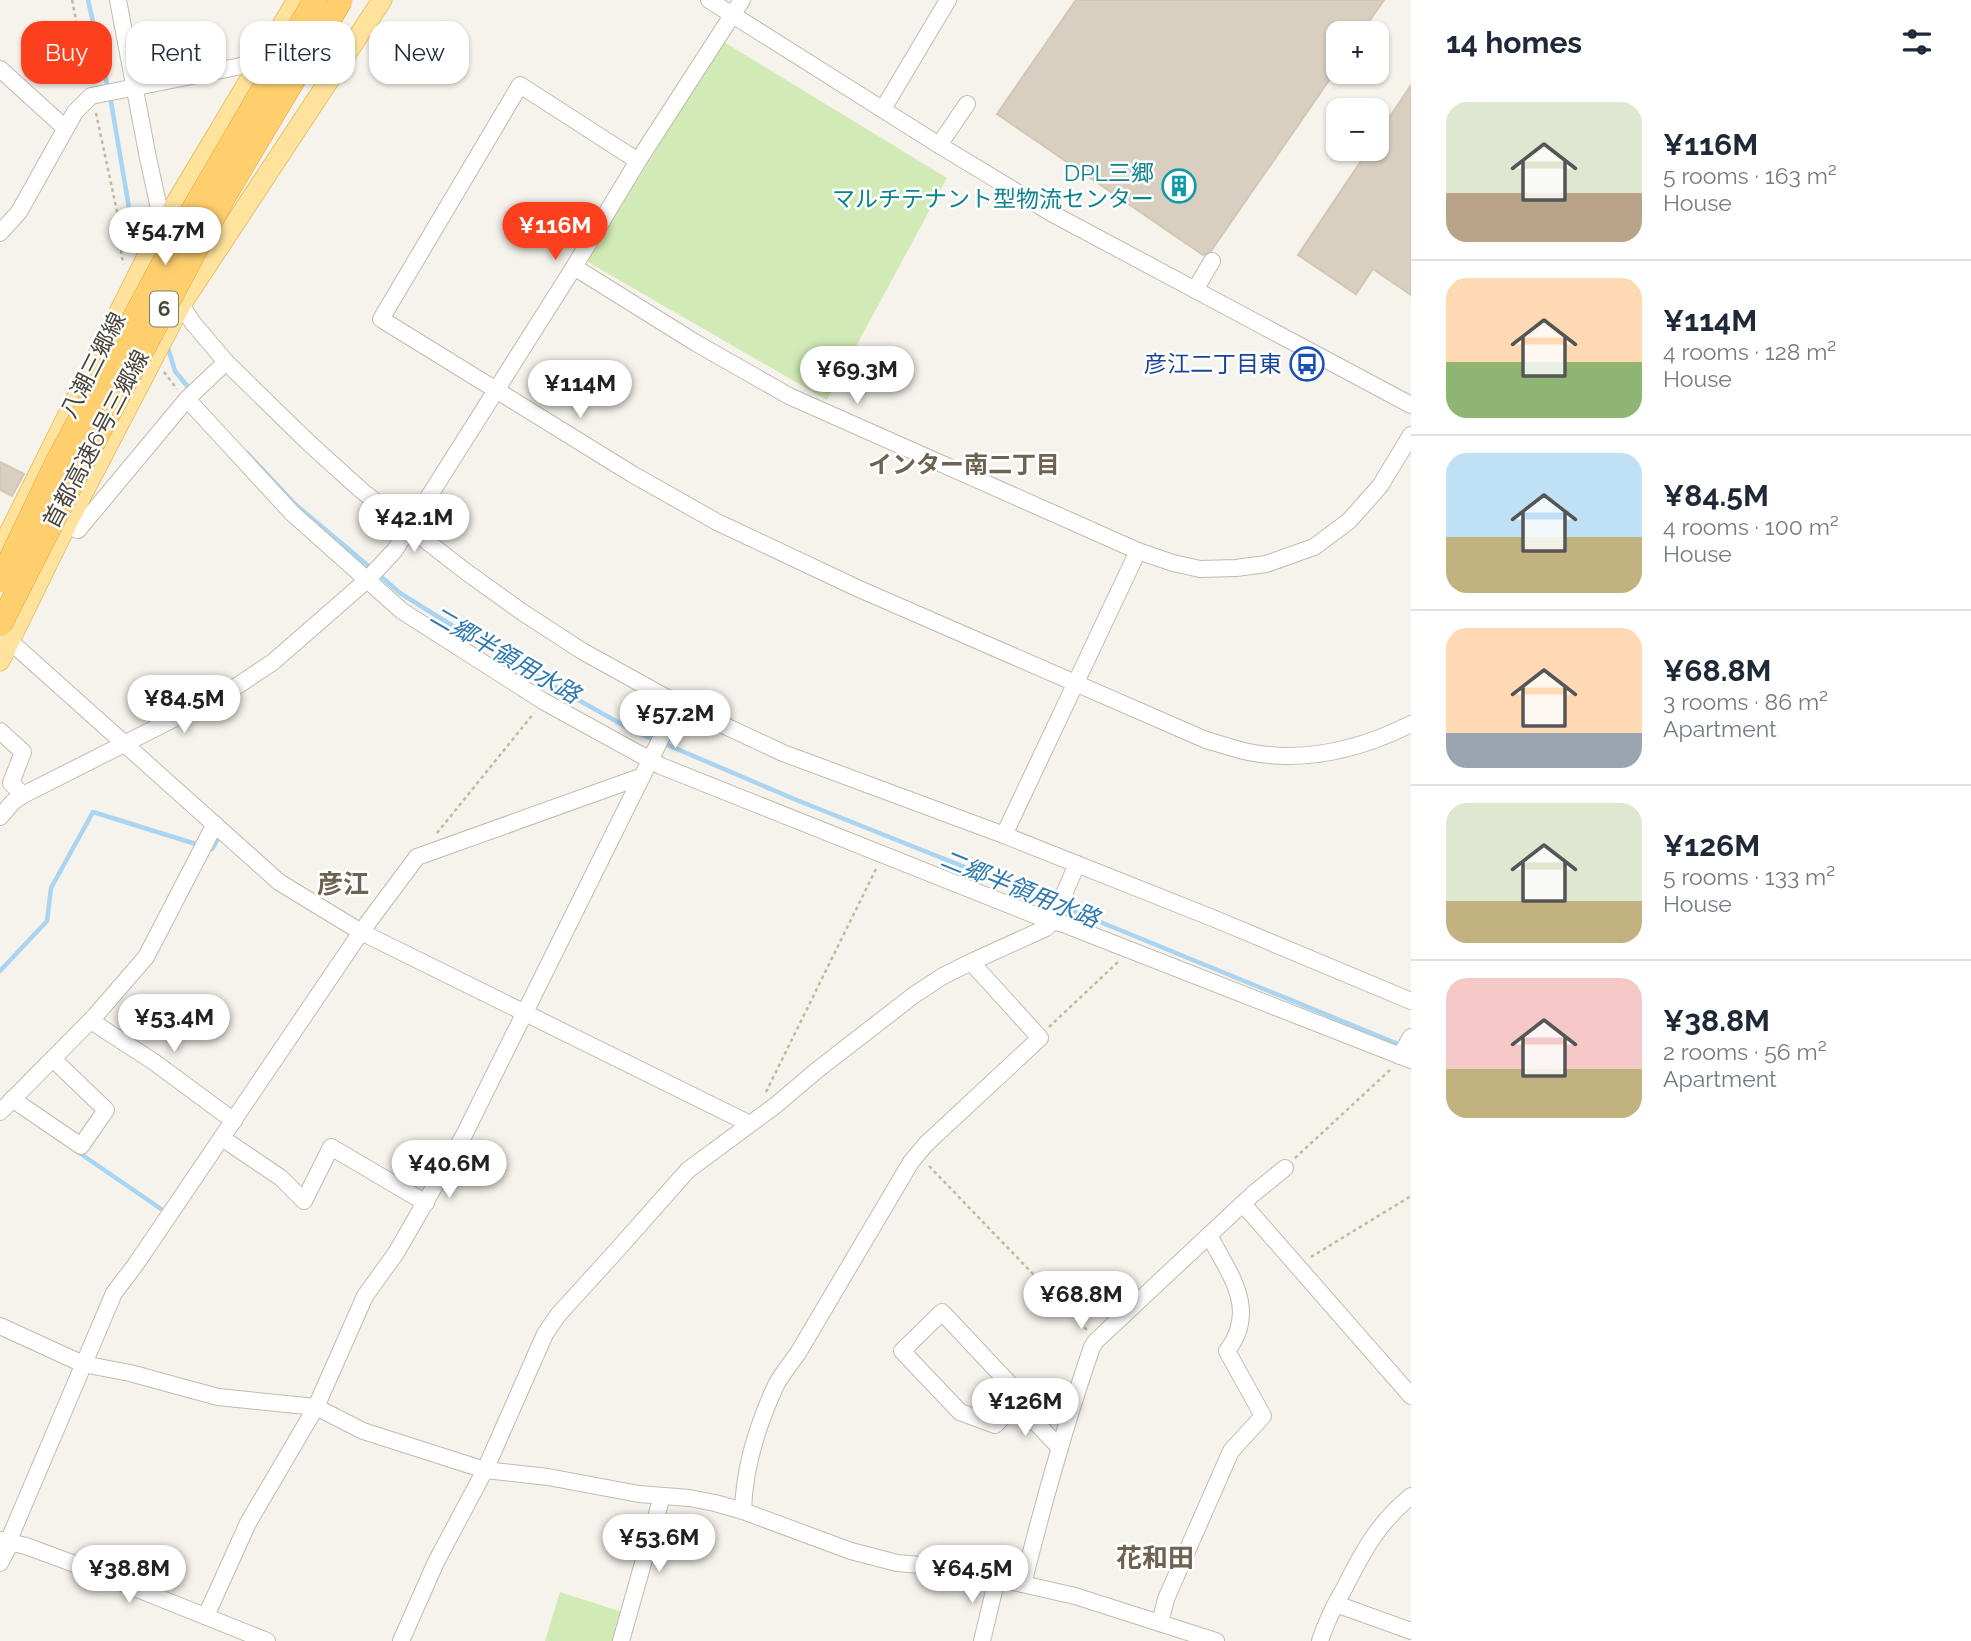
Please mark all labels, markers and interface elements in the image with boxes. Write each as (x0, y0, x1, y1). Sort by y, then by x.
chip: Buy (21, 21, 112, 84)
chip: Rent (126, 21, 226, 84)
chip: Filters (240, 21, 355, 84)
chip: New (369, 21, 469, 84)
map controls (1326, 21, 1389, 161)
button: + (1326, 21, 1389, 84)
icon: filters (1898, 23, 1936, 61)
text: 14 homes (1446, 25, 1582, 60)
button: − (1326, 98, 1389, 161)
text: ¥116M (1663, 127, 1758, 162)
icon: home (1502, 130, 1586, 214)
place label: DPL三郷 マルチテナント型物流センター (832, 159, 1154, 212)
text: 5 rooms · 163 m² (1663, 162, 1837, 189)
building icon: DPL三郷 マルチテナント型物流センター (1160, 167, 1198, 205)
text: House (1663, 189, 1732, 216)
pin: ¥116M (506, 202, 604, 262)
pin: ¥54.7M (108, 208, 222, 267)
text: ¥116M (519, 211, 591, 238)
text: ¥54.7M (125, 216, 205, 243)
road number: 6 (150, 292, 178, 326)
text: ¥114M (1663, 303, 1757, 338)
icon: home (1502, 306, 1586, 390)
street label: 八潮三郷線 (54, 307, 131, 422)
text: 4 rooms · 128 m² (1663, 338, 1836, 365)
street label: 首都高速6号三郷線 (37, 345, 154, 532)
bus stop icon: 彦江二丁目東 (1288, 345, 1326, 383)
pin: ¥69.3M (800, 346, 914, 406)
place label: 彦江二丁目東 (1144, 350, 1282, 377)
text: ¥69.3M (816, 355, 898, 382)
pin: ¥114M (531, 360, 629, 420)
text: House (1663, 365, 1732, 392)
text: ¥114M (544, 369, 616, 396)
district label: インター南二丁目 (868, 450, 1060, 479)
text: ¥84.5M (1663, 478, 1769, 513)
icon: home (1502, 481, 1586, 565)
pin: ¥42.1M (357, 494, 471, 554)
text: ¥42.1M (375, 503, 453, 530)
text: 4 rooms · 100 m² (1663, 513, 1839, 540)
text: House (1663, 540, 1732, 567)
water label: 二郷半領用水路 (425, 600, 587, 710)
text: ¥68.8M (1663, 653, 1772, 688)
icon: home (1502, 656, 1586, 740)
pin: ¥84.5M (127, 676, 241, 735)
text: ¥84.5M (143, 684, 225, 711)
text: 3 rooms · 86 m² (1663, 688, 1828, 715)
pin: ¥57.2M (618, 690, 732, 750)
text: ¥57.2M (636, 699, 714, 726)
text: Apartment (1663, 715, 1777, 742)
text: ¥126M (1663, 828, 1760, 863)
icon: home (1502, 831, 1586, 915)
water label: 二郷半領用水路 (937, 844, 1105, 934)
text: 5 rooms · 133 m² (1663, 863, 1835, 890)
district label: 彦江 (317, 869, 369, 899)
text: House (1663, 890, 1732, 917)
pin: ¥53.4M (117, 995, 231, 1054)
text: ¥53.4M (134, 1003, 214, 1030)
text: ¥38.8M (1663, 1003, 1770, 1038)
icon: home (1502, 1006, 1586, 1090)
text: 2 rooms · 56 m² (1663, 1038, 1827, 1065)
text: Apartment (1663, 1065, 1777, 1092)
pin: ¥40.6M (392, 1140, 506, 1200)
text: ¥40.6M (408, 1149, 490, 1176)
pin: ¥68.8M (1024, 1272, 1138, 1331)
text: ¥68.8M (1039, 1280, 1123, 1307)
pin: ¥126M (976, 1378, 1074, 1438)
text: ¥126M (988, 1387, 1062, 1414)
pin: ¥53.6M (602, 1514, 716, 1574)
text: ¥53.6M (619, 1523, 699, 1550)
district label: 花和田 (1116, 1543, 1194, 1573)
pin: ¥38.8M (72, 1546, 186, 1605)
pin: ¥64.5M (915, 1546, 1029, 1605)
text: ¥38.8M (88, 1554, 170, 1581)
text: ¥64.5M (931, 1554, 1013, 1581)

